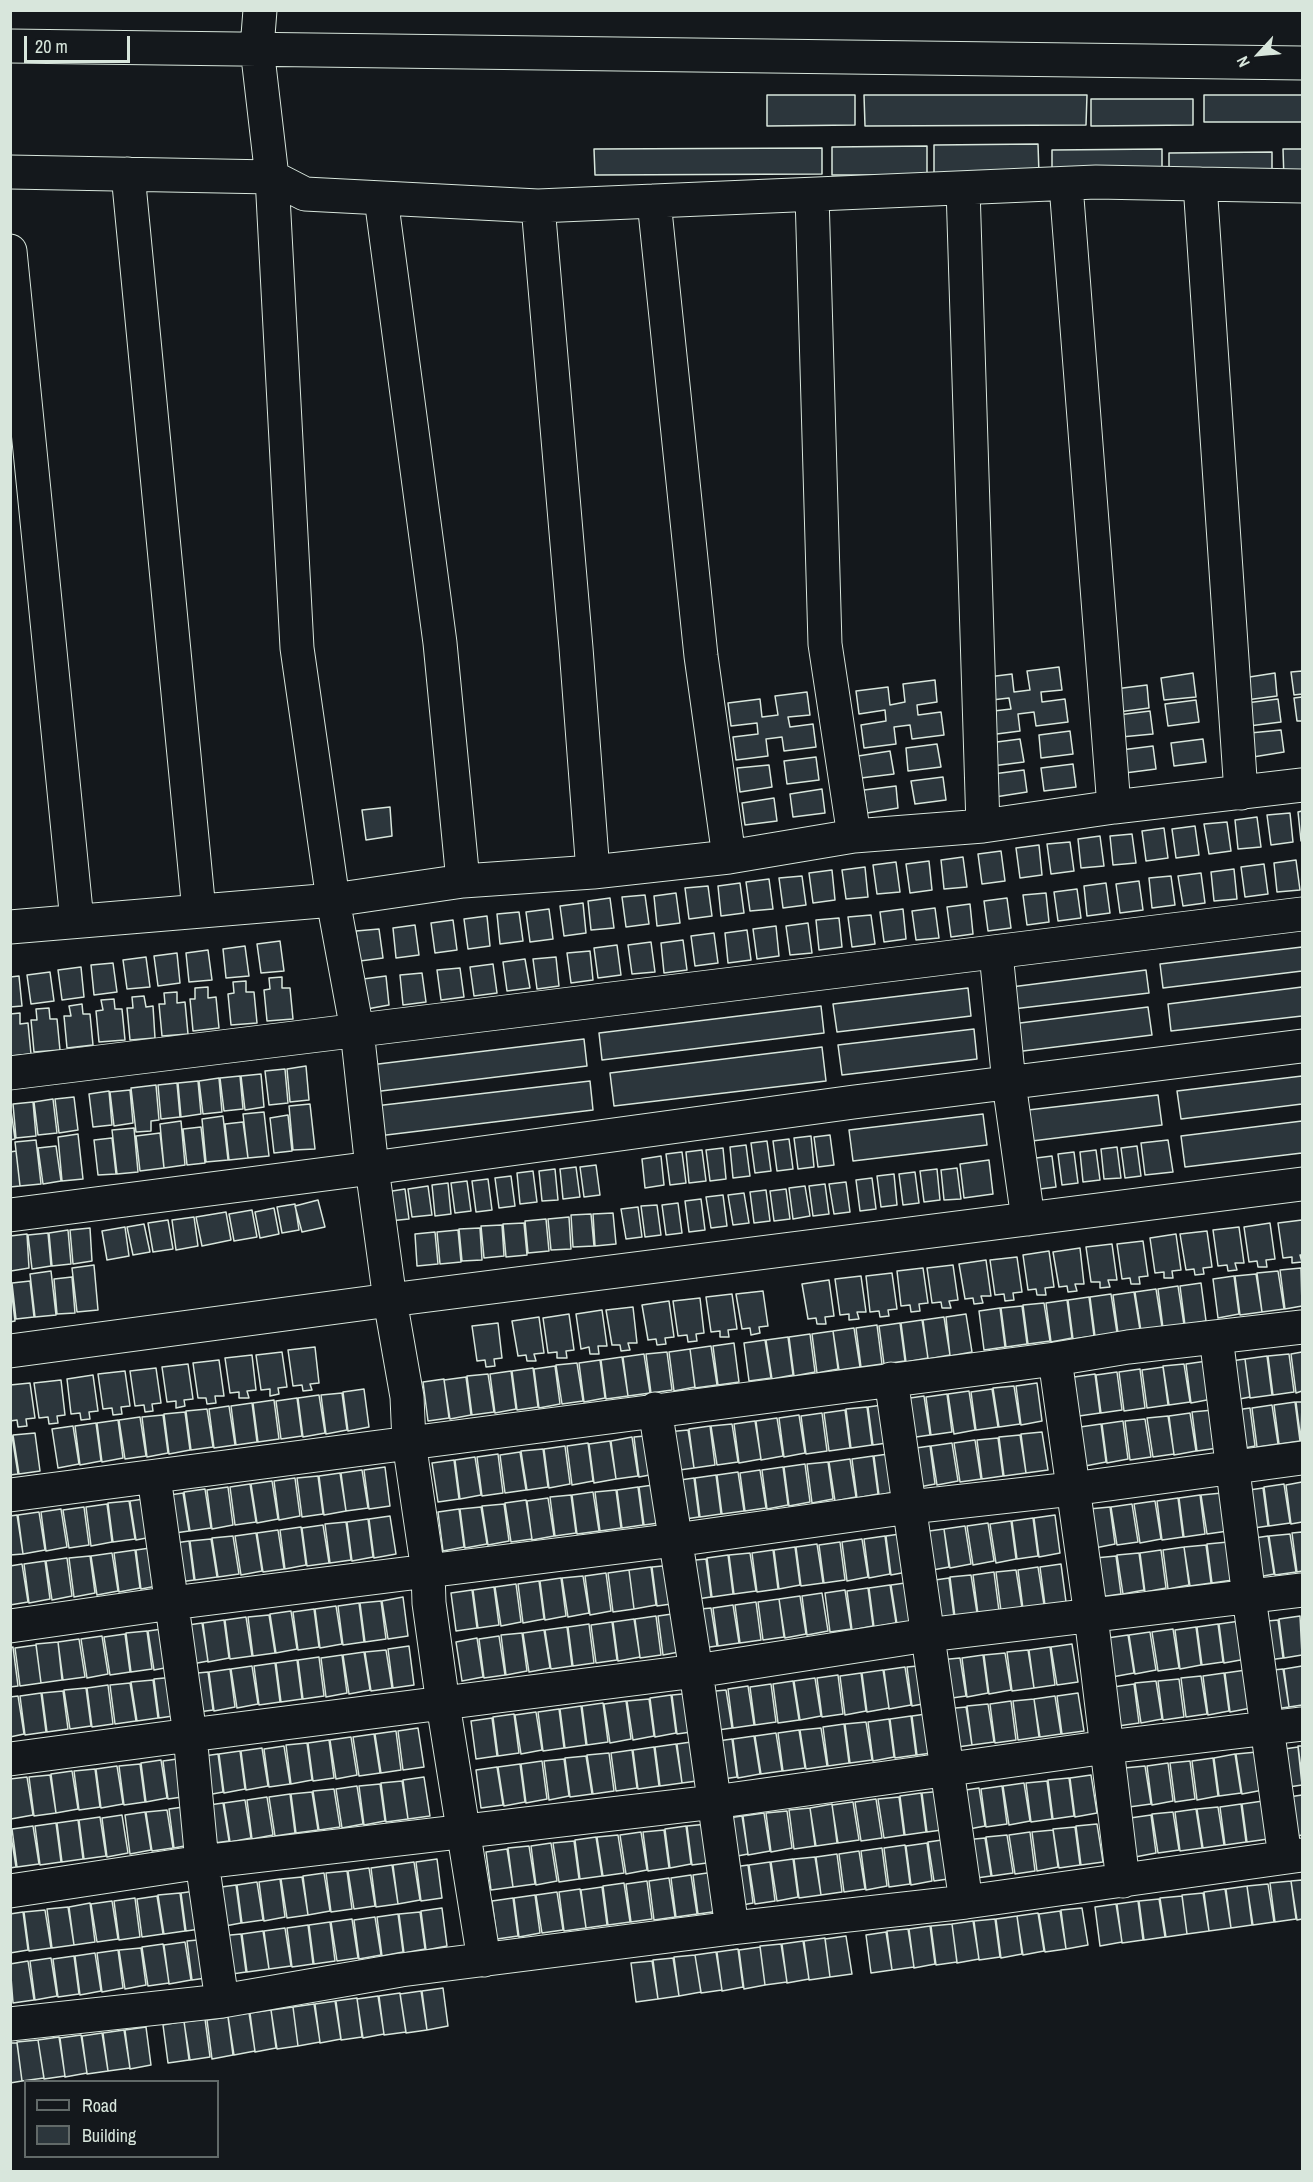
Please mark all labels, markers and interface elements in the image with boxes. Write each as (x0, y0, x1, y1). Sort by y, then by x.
scale bar (27, 24, 134, 62)
north arrow (1229, 24, 1289, 84)
text: 20 m (35, 34, 68, 59)
text: N (1231, 53, 1255, 71)
legend (24, 2080, 219, 2158)
text: Road (82, 2093, 117, 2118)
text: Building (82, 2123, 136, 2148)

